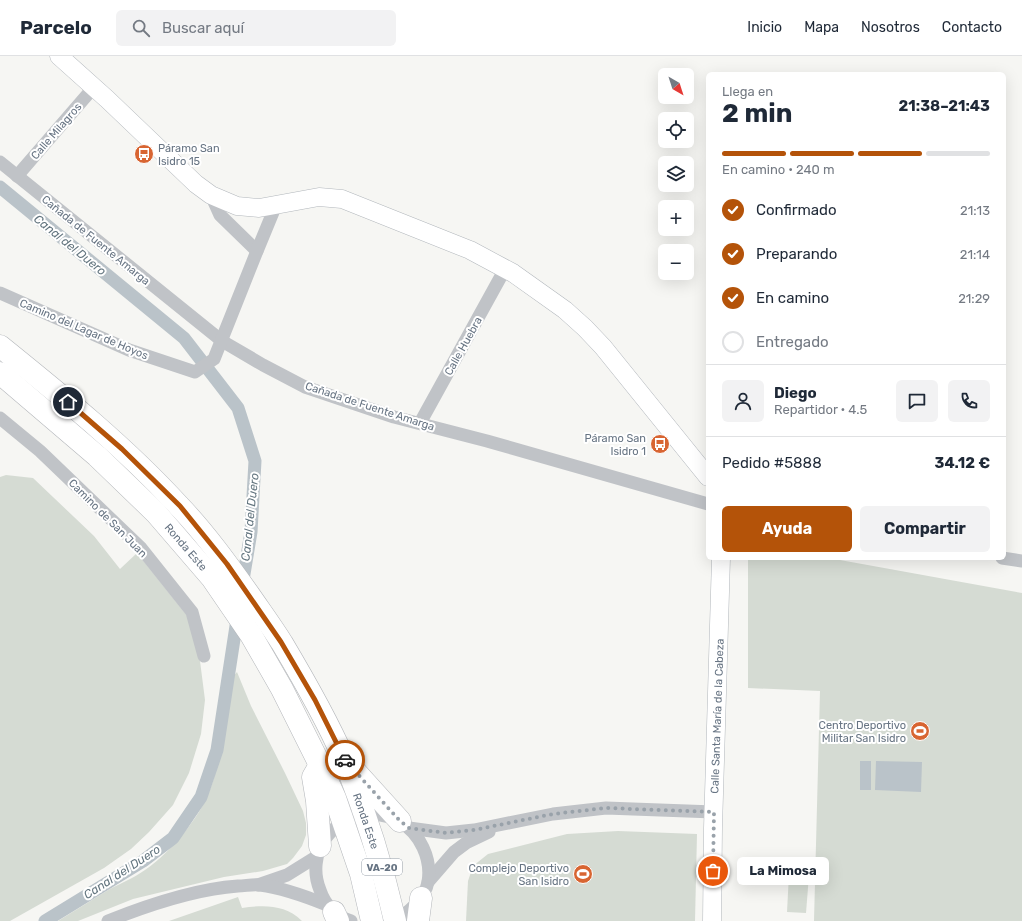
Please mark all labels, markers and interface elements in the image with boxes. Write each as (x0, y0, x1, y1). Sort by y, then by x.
search box (116, 10, 396, 46)
text: Parcelo (20, 16, 92, 39)
icon: search (130, 17, 152, 39)
text: Buscar aquí (162, 19, 244, 37)
text: Inicio (747, 19, 782, 36)
text: Mapa (804, 19, 839, 36)
text: Nosotros (861, 19, 920, 36)
text: Contacto (942, 19, 1002, 36)
north arrow (658, 68, 694, 104)
map controls (658, 68, 694, 280)
text: Llega en (722, 84, 773, 99)
text: 21:38–21:43 (899, 97, 990, 115)
text: 2 min (722, 98, 792, 129)
street label: Calle Milagros (28, 100, 85, 162)
button: locate (658, 112, 694, 148)
place label: Páramo San Isidro 15 (158, 142, 220, 168)
bus stop icon: Páramo San Isidro 15 (133, 143, 155, 165)
button: layers (658, 156, 694, 192)
text: En camino · 240 m (722, 162, 835, 177)
street label: Cañada de Fuente Amarga (39, 193, 152, 288)
icon: check (722, 199, 744, 221)
button: + (658, 200, 694, 236)
text: Confirmado (756, 201, 837, 219)
text: 21:13 (960, 203, 990, 218)
water label: Canal del Duero (31, 212, 109, 278)
icon: check (722, 243, 744, 265)
button: − (658, 244, 694, 280)
text: Preparando (756, 245, 837, 263)
text: 21:14 (960, 247, 990, 262)
icon: check (722, 287, 744, 309)
text: En camino (756, 289, 829, 307)
text: 21:29 (958, 291, 990, 306)
street label: Camino del Lagar de Hoyos (18, 296, 150, 363)
street label: Calle Huebra (442, 315, 485, 378)
text: Entregado (756, 333, 829, 351)
street label: Cañada de Fuente Amarga (303, 379, 436, 434)
button: person (722, 380, 764, 422)
button: chat (896, 380, 938, 422)
button: phone (948, 380, 990, 422)
text: Diego (774, 384, 817, 402)
pin (51, 385, 85, 419)
icon: home (57, 391, 79, 413)
text: Repartidor · 4.5 (774, 402, 867, 417)
place label: Páramo San Isidro 1 (584, 432, 646, 458)
bus stop icon: Páramo San Isidro 1 (649, 433, 671, 455)
text: Pedido #5888 (722, 454, 822, 472)
text: 34.12 € (935, 454, 990, 472)
water label: Canal del Duero (238, 472, 262, 562)
street label: Camino de San Juan (66, 476, 150, 560)
button: Ayuda (722, 506, 852, 552)
button: Compartir (860, 506, 990, 552)
street label: Ronda Este (162, 521, 210, 574)
street label: Calle Santa María de la Cabeza (708, 638, 727, 794)
place label: Centro Deportivo Militar San Isidro (819, 719, 906, 745)
sports icon: Centro Deportivo Militar San Isidro (909, 720, 931, 742)
courier (325, 740, 365, 780)
icon: car (334, 749, 356, 771)
street label: Ronda Este (350, 792, 381, 851)
water label: Canal del Duero (81, 842, 163, 902)
pin (696, 854, 730, 888)
callout: La Mimosa (737, 857, 829, 885)
road number: VA-20 (362, 859, 402, 875)
icon: bag (702, 860, 724, 882)
place label: Complejo Deportivo San Isidro (468, 862, 569, 888)
sports icon: Complejo Deportivo San Isidro (572, 863, 594, 885)
text: La Mimosa (749, 863, 817, 878)

